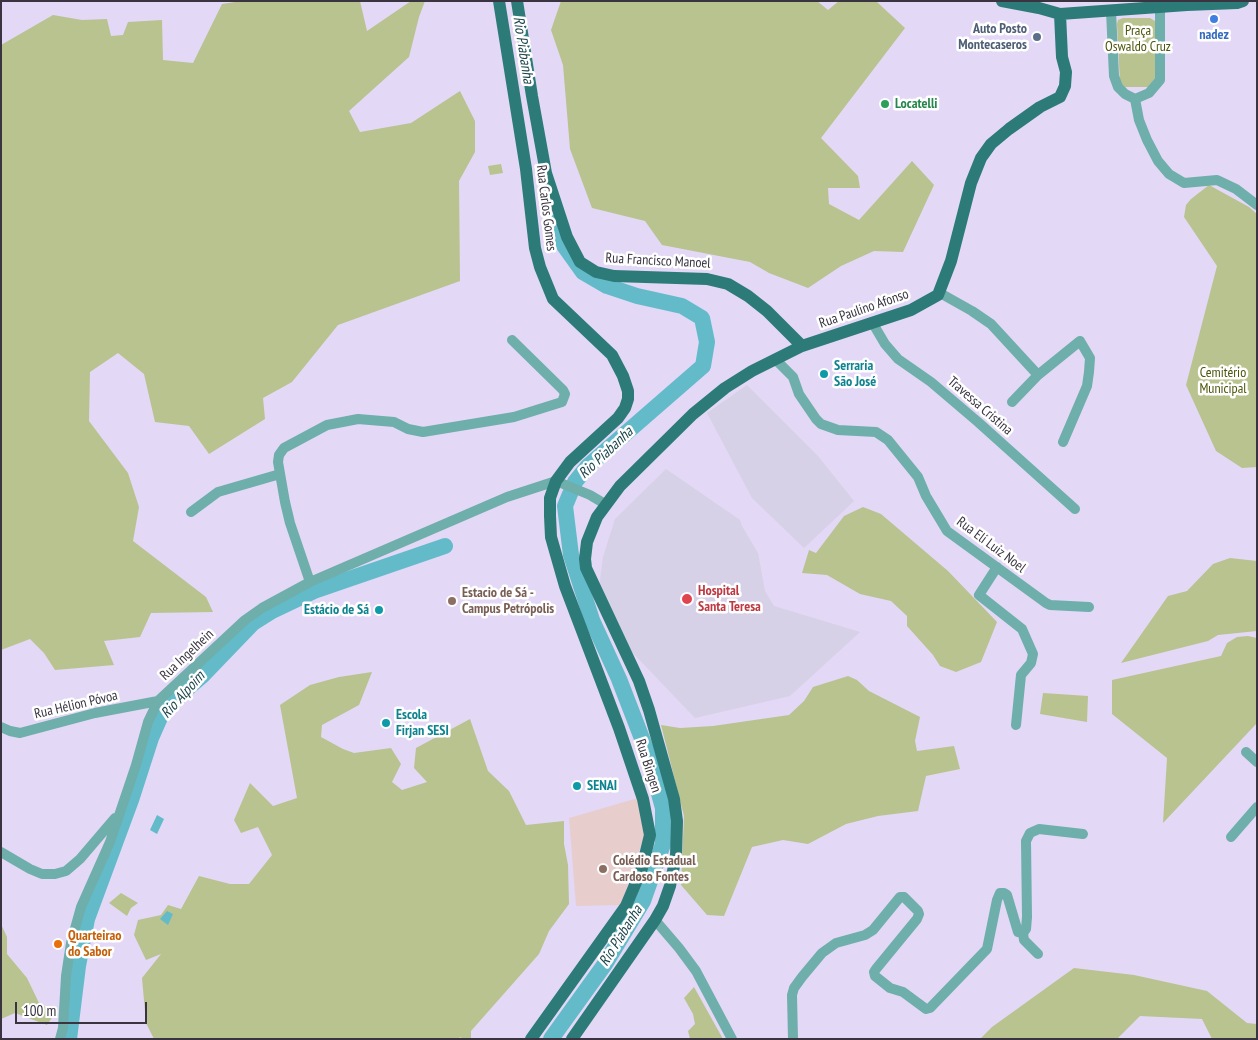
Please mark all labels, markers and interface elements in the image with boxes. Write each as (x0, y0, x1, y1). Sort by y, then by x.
marker: nadez (1208, 13, 1220, 25)
water label: Rio Piabanha (509, 15, 537, 85)
place label: Auto Posto Montecaseros (958, 21, 1027, 54)
park label: Praça Oswaldo Cruz (1105, 23, 1171, 56)
place label: nadez (1199, 27, 1229, 43)
marker: Auto Posto Montecaseros (1031, 31, 1043, 43)
place label: Locatelli (895, 96, 938, 112)
marker: Locatelli (879, 98, 891, 110)
street label: Rua Carlos Gomes (532, 164, 560, 252)
street label: Rua Francisco Manoel (605, 250, 711, 272)
street label: Rua Paulino Afonso (817, 286, 911, 332)
place label: Serraria São José (834, 358, 876, 391)
park label: Cemitério Municipal (1199, 365, 1247, 398)
marker: Serraria São José (818, 368, 830, 380)
street label: Travessa Cristina (944, 373, 1016, 439)
water label: Rio Piabanha (575, 423, 637, 483)
street label: Rua Eli Luiz Noel (953, 514, 1029, 576)
place label: Hospital Santa Teresa (698, 583, 761, 616)
place label: Estacio de Sá - Campus Petrópolis (462, 585, 554, 618)
marker: Hospital Santa Teresa (680, 592, 694, 606)
marker: Estacio de Sá - Campus Petrópolis (446, 595, 458, 607)
place label: Estácio de Sá (304, 602, 369, 618)
marker: Estácio de Sá (373, 604, 385, 616)
street label: Rua Ingelhein (157, 626, 217, 684)
water label: Rio Alpoim (157, 668, 209, 722)
street label: Rua Hélion Póvoa (33, 687, 119, 723)
place label: Escola Firjan SESI (396, 707, 449, 740)
marker: Escola Firjan SESI (380, 717, 392, 729)
street label: Rua Bingen (631, 737, 665, 795)
place label: SENAI (587, 778, 617, 794)
marker: SENAI (571, 780, 583, 792)
place label: Colédio Estadual Cardoso Fontes (613, 853, 696, 886)
marker: Colédio Estadual Cardoso Fontes (597, 863, 609, 875)
water label: Rio Piabanha (595, 902, 647, 970)
place label: Quarteirao do Sabor (68, 928, 122, 960)
marker: Quarteirao do Sabor (52, 938, 64, 950)
scale bar (18, 992, 150, 1024)
text: 100 m (23, 1001, 56, 1020)

